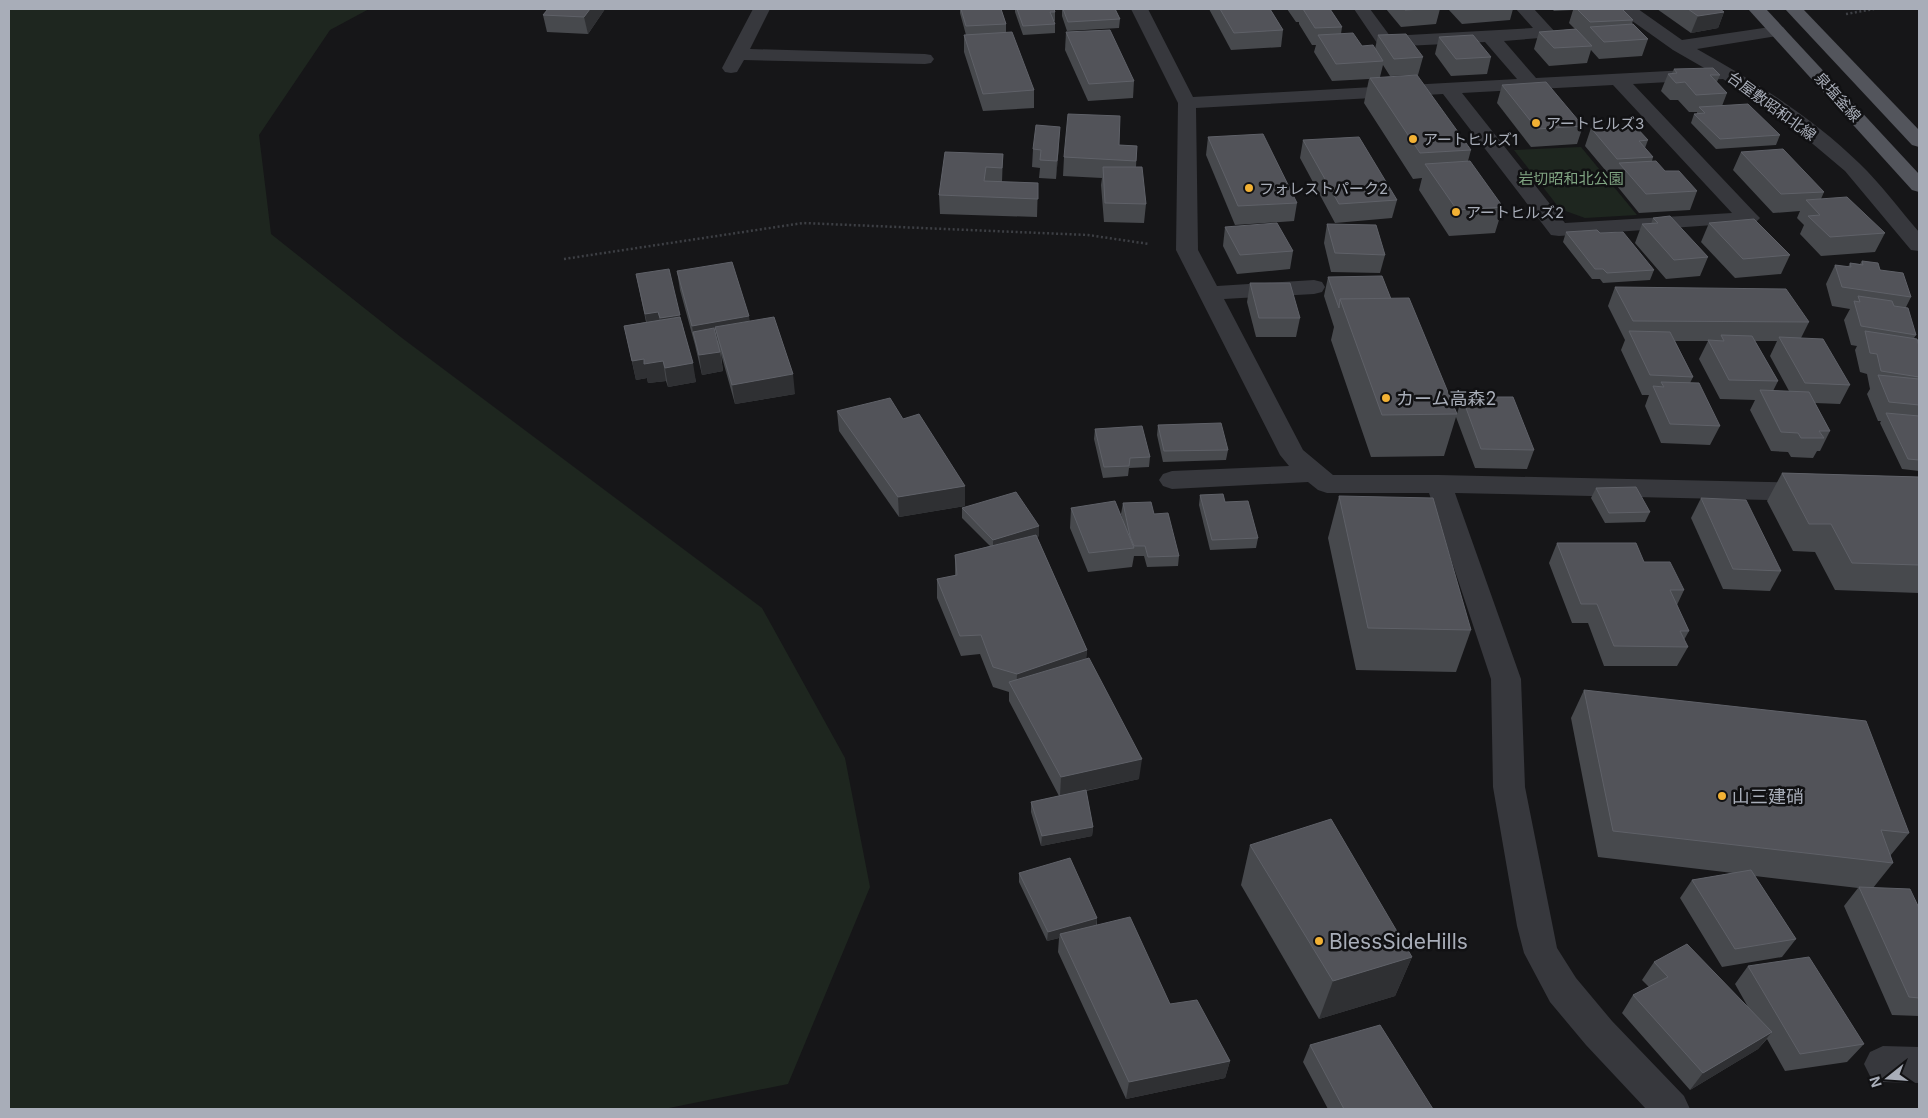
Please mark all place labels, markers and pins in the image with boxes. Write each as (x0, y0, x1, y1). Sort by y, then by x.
place label: アートヒルズ3 (1546, 114, 1644, 133)
marker: アートヒルズ3 (1530, 117, 1542, 129)
place label: アートヒルズ1 (1423, 130, 1518, 149)
marker: アートヒルズ1 (1407, 133, 1419, 145)
place label: フォレストパーク2 (1259, 179, 1388, 198)
marker: フォレストパーク2 (1243, 182, 1255, 194)
place label: アートヒルズ2 (1466, 203, 1564, 222)
marker: アートヒルズ2 (1450, 206, 1462, 218)
place label: カーム高森2 (1396, 388, 1496, 409)
marker: カーム高森2 (1380, 392, 1392, 404)
place label: 山三建硝 (1732, 786, 1804, 807)
marker: 山三建硝 (1716, 790, 1728, 802)
place label: BlessSideHills (1329, 929, 1468, 954)
marker: BlessSideHills (1313, 935, 1325, 947)

